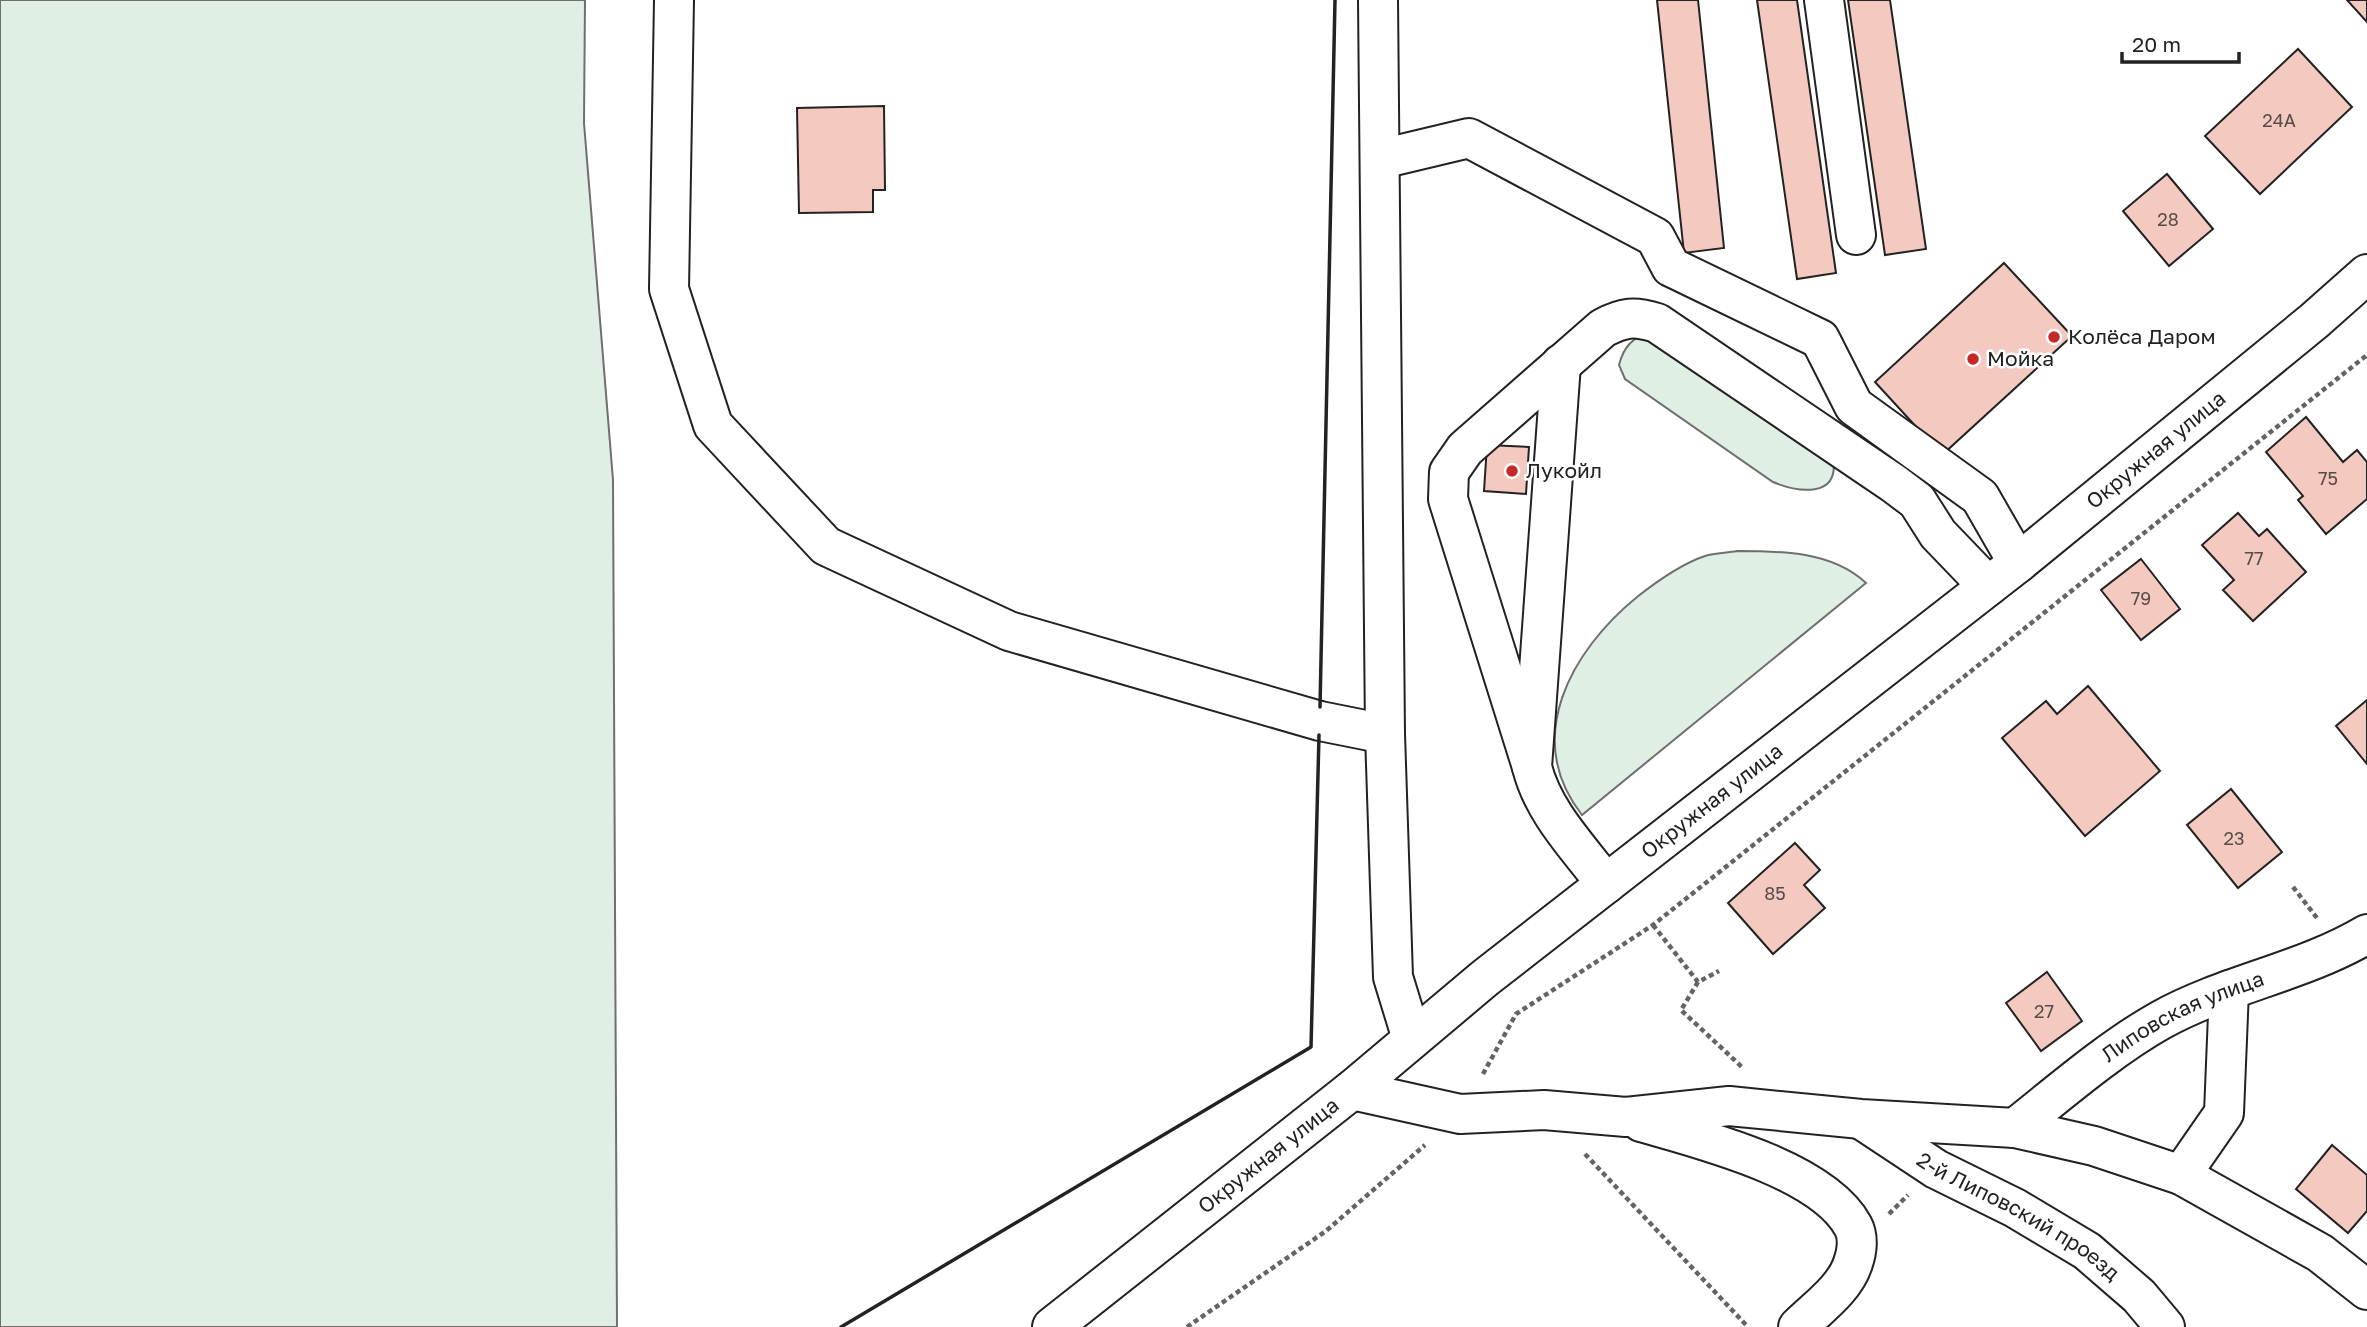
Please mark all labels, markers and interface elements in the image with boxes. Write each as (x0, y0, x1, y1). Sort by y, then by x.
scale bar (2122, 21, 2239, 65)
text: 20 m (2132, 31, 2181, 57)
house number: 24А (2262, 109, 2296, 131)
house number: 28 (2157, 208, 2179, 230)
place label: Колёса Даром (2068, 323, 2216, 349)
marker: Колёса Даром (2046, 329, 2062, 345)
place label: Мойка (1987, 345, 2054, 371)
marker: Мойка (1965, 351, 1981, 367)
street label: Окружная улица (2080, 385, 2230, 514)
place label: Лукойл (1526, 457, 1602, 483)
marker: Лукойл (1504, 463, 1520, 479)
house number: 75 (2318, 467, 2338, 489)
house number: 77 (2244, 547, 2264, 569)
house number: 79 (2131, 587, 2151, 609)
street label: Окружная улица (1635, 737, 1787, 864)
house number: 23 (2224, 827, 2244, 849)
house number: 85 (1764, 882, 1786, 904)
street label: Липовская улица (2096, 965, 2267, 1067)
house number: 27 (2034, 1000, 2054, 1022)
street label: Окружная улица (1192, 1091, 1344, 1219)
street label: 2-й Липовский проезд (1912, 1146, 2126, 1286)

